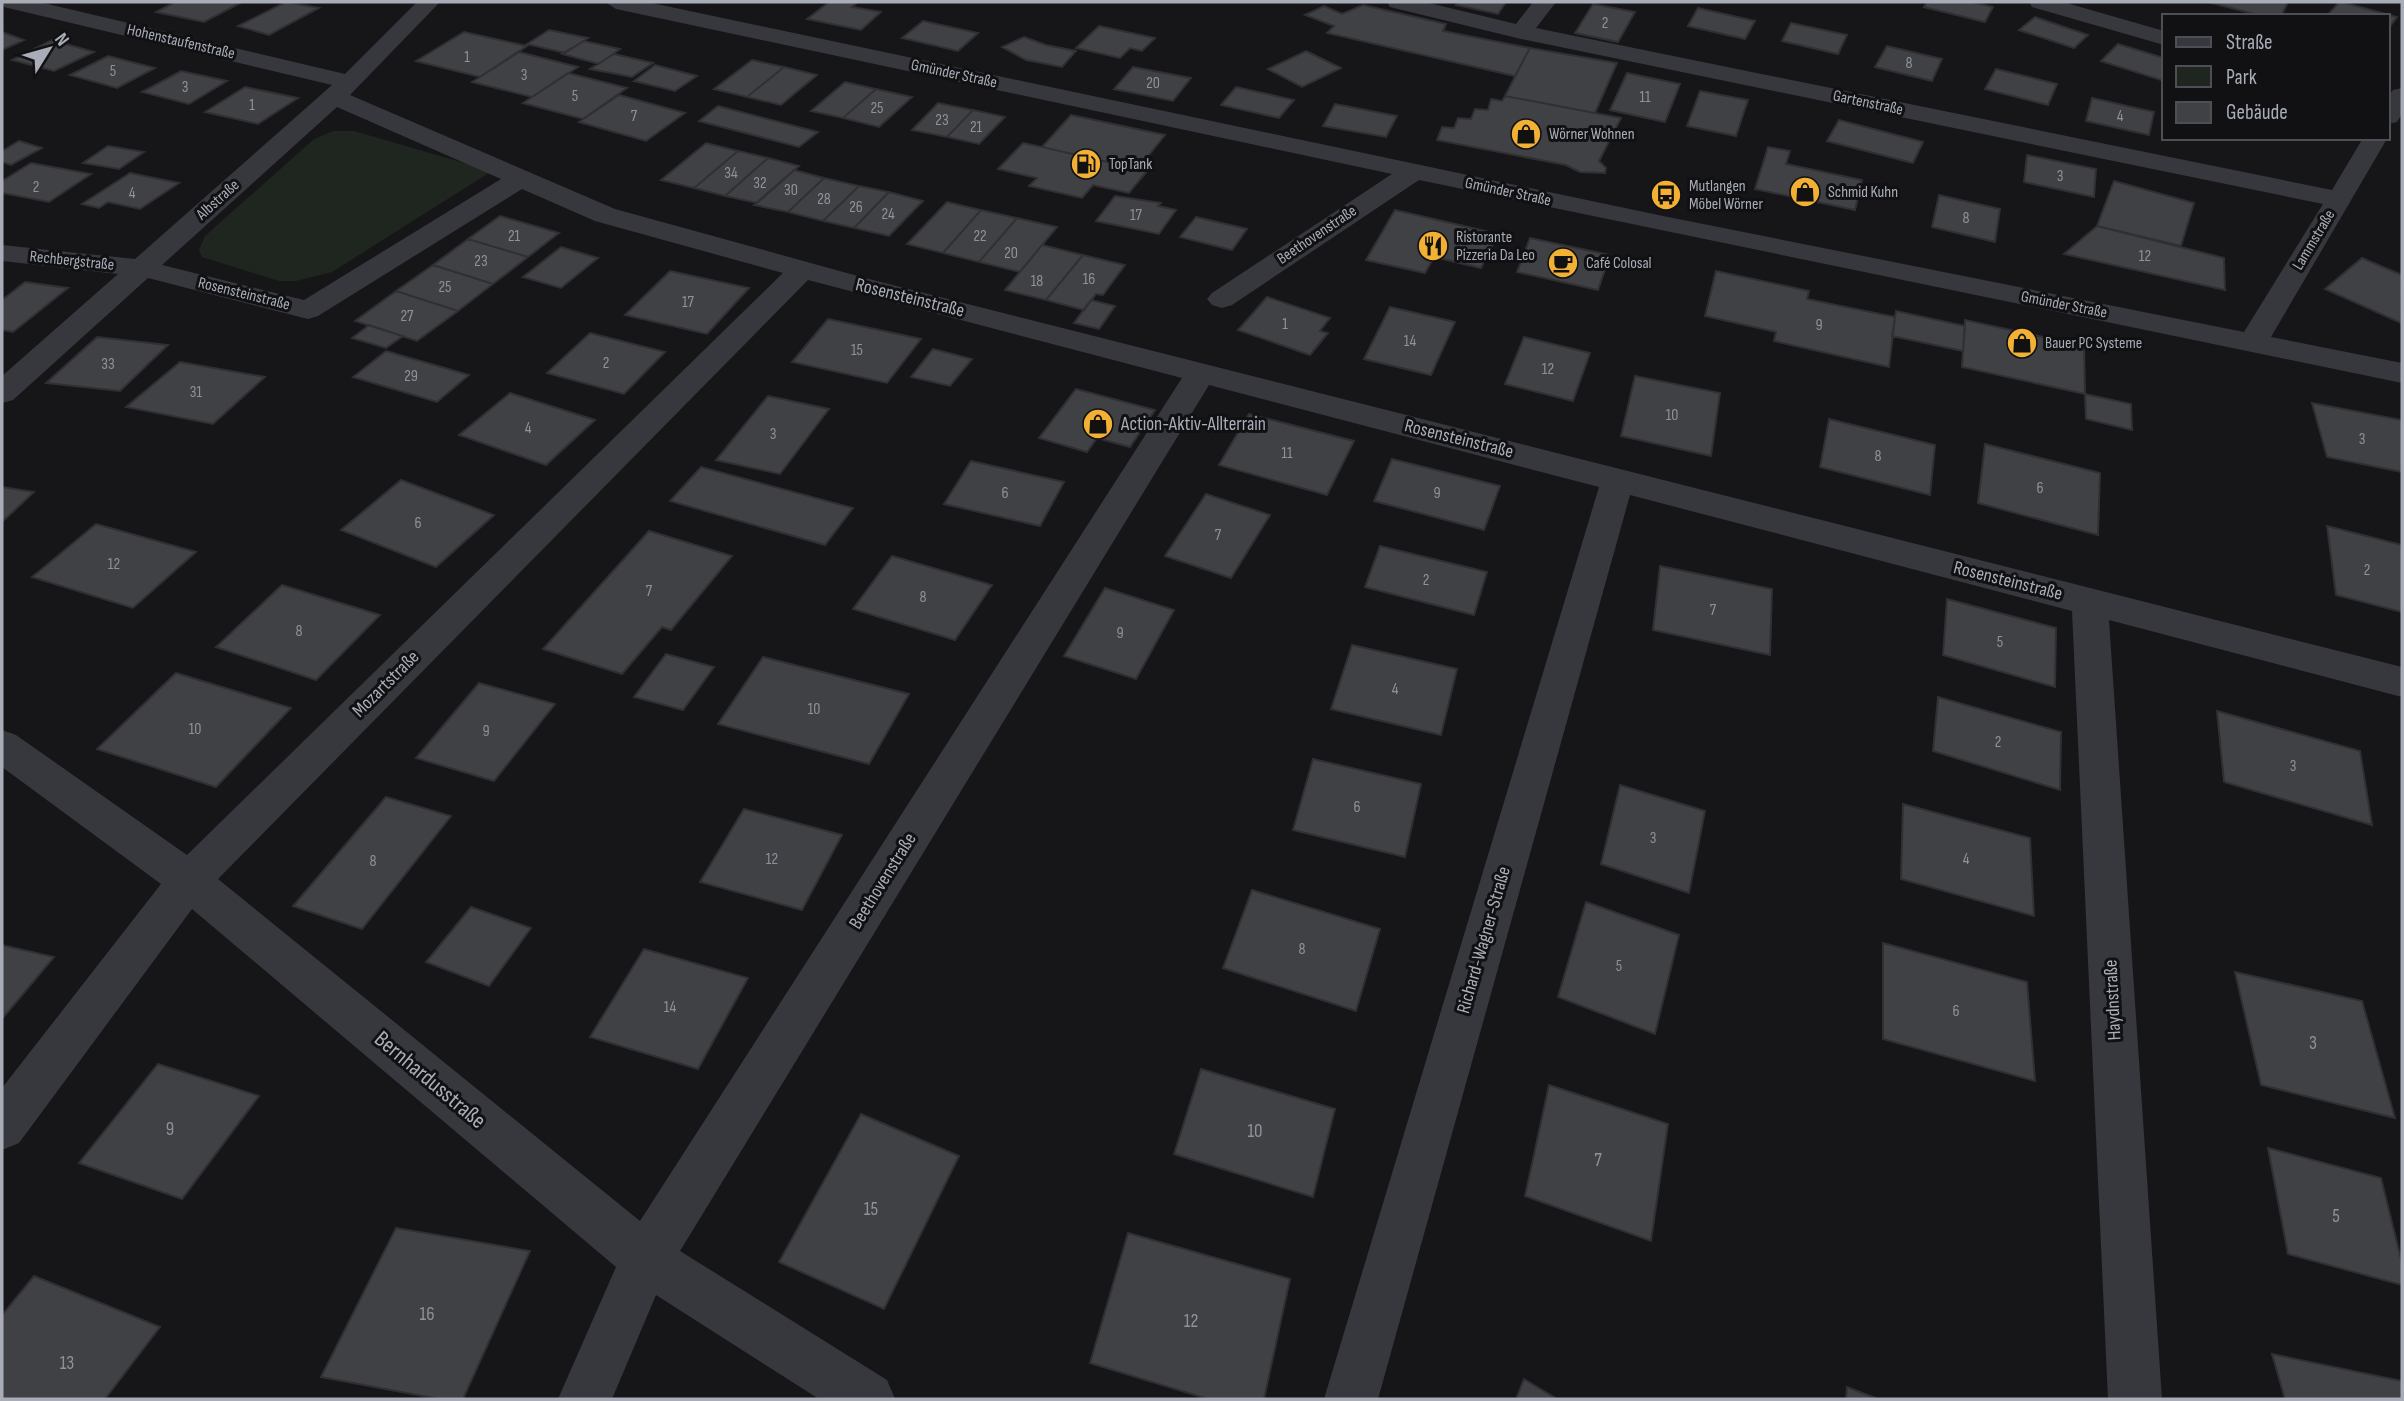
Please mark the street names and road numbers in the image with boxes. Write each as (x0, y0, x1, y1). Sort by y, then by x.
street label: Hohenstaufenstraße (125, 20, 237, 64)
street label: Gmünder Straße (909, 56, 999, 92)
street label: Gartenstraße (1831, 86, 1905, 120)
street label: Gmünder Straße (1463, 174, 1553, 210)
street label: Albstraße (192, 176, 243, 225)
street label: Beethovenstraße (1274, 201, 1360, 269)
street label: Lammstraße (2289, 206, 2339, 274)
street label: Rechbergstraße (29, 247, 115, 275)
street label: Rosensteinstraße (196, 273, 292, 315)
street label: Rosensteinstraße (853, 273, 967, 323)
street label: Gmünder Straße (2019, 287, 2109, 323)
street label: Rosensteinstraße (1402, 414, 1516, 464)
street label: Rosensteinstraße (1951, 556, 2065, 606)
street label: Mozartstraße (348, 646, 424, 722)
street label: Beethovenstraße (844, 829, 922, 933)
street label: Richard-Wagner-Straße (1452, 864, 1516, 1016)
street label: Haydnstraße (2099, 959, 2127, 1041)
street label: Bernhardusstraße (368, 1025, 492, 1135)

